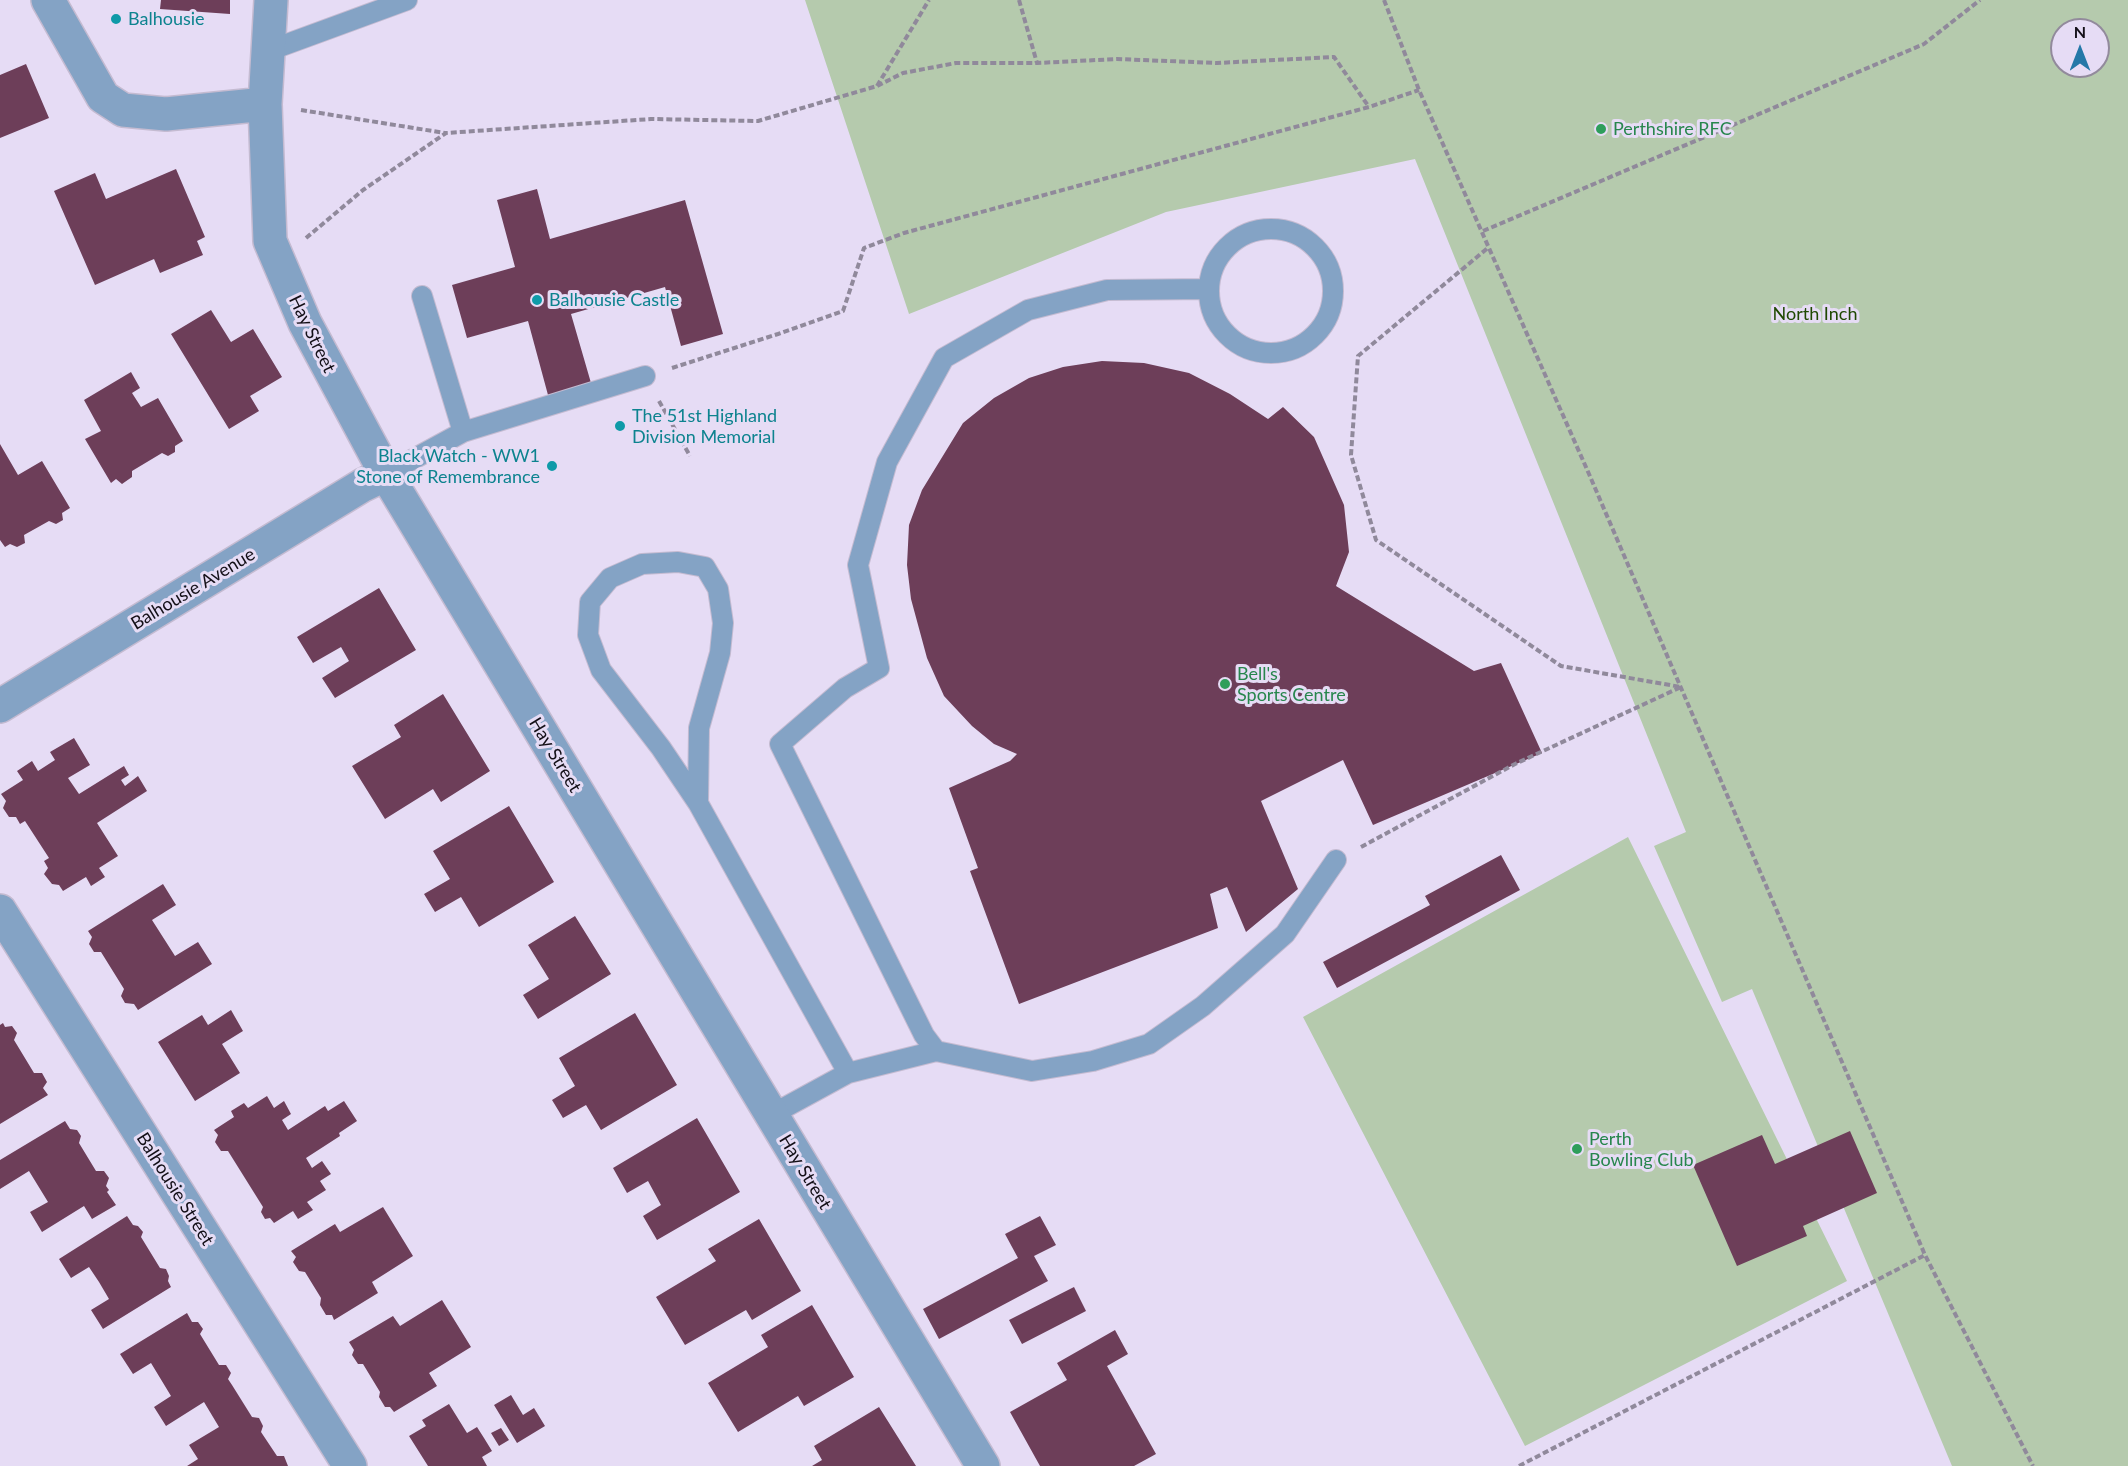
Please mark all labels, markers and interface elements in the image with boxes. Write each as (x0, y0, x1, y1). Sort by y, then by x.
place label: Balhousie (128, 8, 205, 30)
marker: Balhousie (109, 12, 123, 26)
north arrow (2050, 18, 2110, 78)
text: N (2074, 22, 2086, 41)
place label: Perthshire RFC (1613, 118, 1732, 140)
marker: Perthshire RFC (1594, 122, 1608, 136)
place label: Balhousie Castle (549, 289, 679, 311)
street label: Hay Street (284, 292, 340, 376)
marker: Balhousie Castle (530, 293, 544, 307)
park label: North Inch (1773, 303, 1857, 325)
place label: The 51st Highland Division Memorial (632, 405, 777, 448)
marker: The 51st Highland Division Memorial (613, 419, 627, 433)
place label: Black Watch - WW1 Stone of Remembrance (356, 445, 540, 488)
marker: Black Watch - WW1 Stone of Remembrance (545, 459, 559, 473)
street label: Balhousie Avenue (127, 543, 259, 635)
place label: Bell's Sports Centre (1237, 663, 1346, 706)
marker: Bell's Sports Centre (1218, 677, 1232, 691)
street label: Hay Street (524, 714, 586, 796)
place label: Perth Bowling Club (1589, 1128, 1694, 1170)
street label: Balhousie Street (132, 1129, 218, 1249)
street label: Hay Street (774, 1131, 836, 1213)
marker: Perth Bowling Club (1570, 1142, 1584, 1156)

